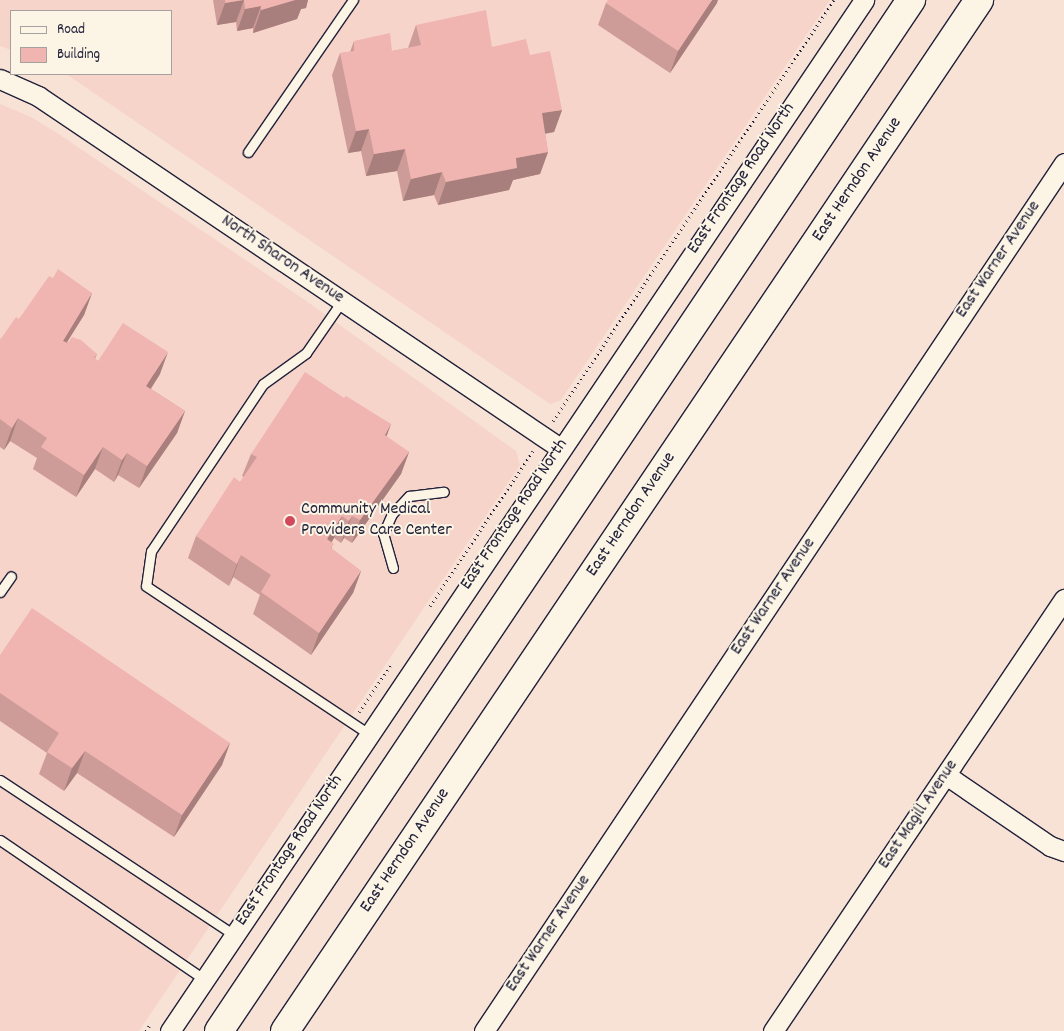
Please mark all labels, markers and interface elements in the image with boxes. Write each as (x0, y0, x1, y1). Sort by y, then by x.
legend (10, 10, 172, 75)
text: Road (57, 19, 85, 41)
text: Building (57, 44, 100, 66)
street label: East Frontage Road North (683, 99, 801, 259)
street label: East Herndon Avenue (808, 114, 908, 246)
street label: East Warner Avenue (952, 197, 1046, 323)
street label: North Sharon Avenue (216, 211, 348, 309)
street label: East Frontage Road North (456, 435, 574, 595)
street label: East Herndon Avenue (582, 449, 682, 581)
place label: Community Medical Providers Care Center (301, 500, 452, 542)
marker: Community Medical Providers Care Center (283, 514, 297, 528)
street label: East Warner Avenue (727, 534, 821, 660)
street label: East Magill Avenue (875, 756, 963, 874)
street label: East Frontage Road North (231, 771, 349, 931)
street label: East Herndon Avenue (356, 785, 456, 917)
street label: East Warner Avenue (502, 871, 596, 997)

